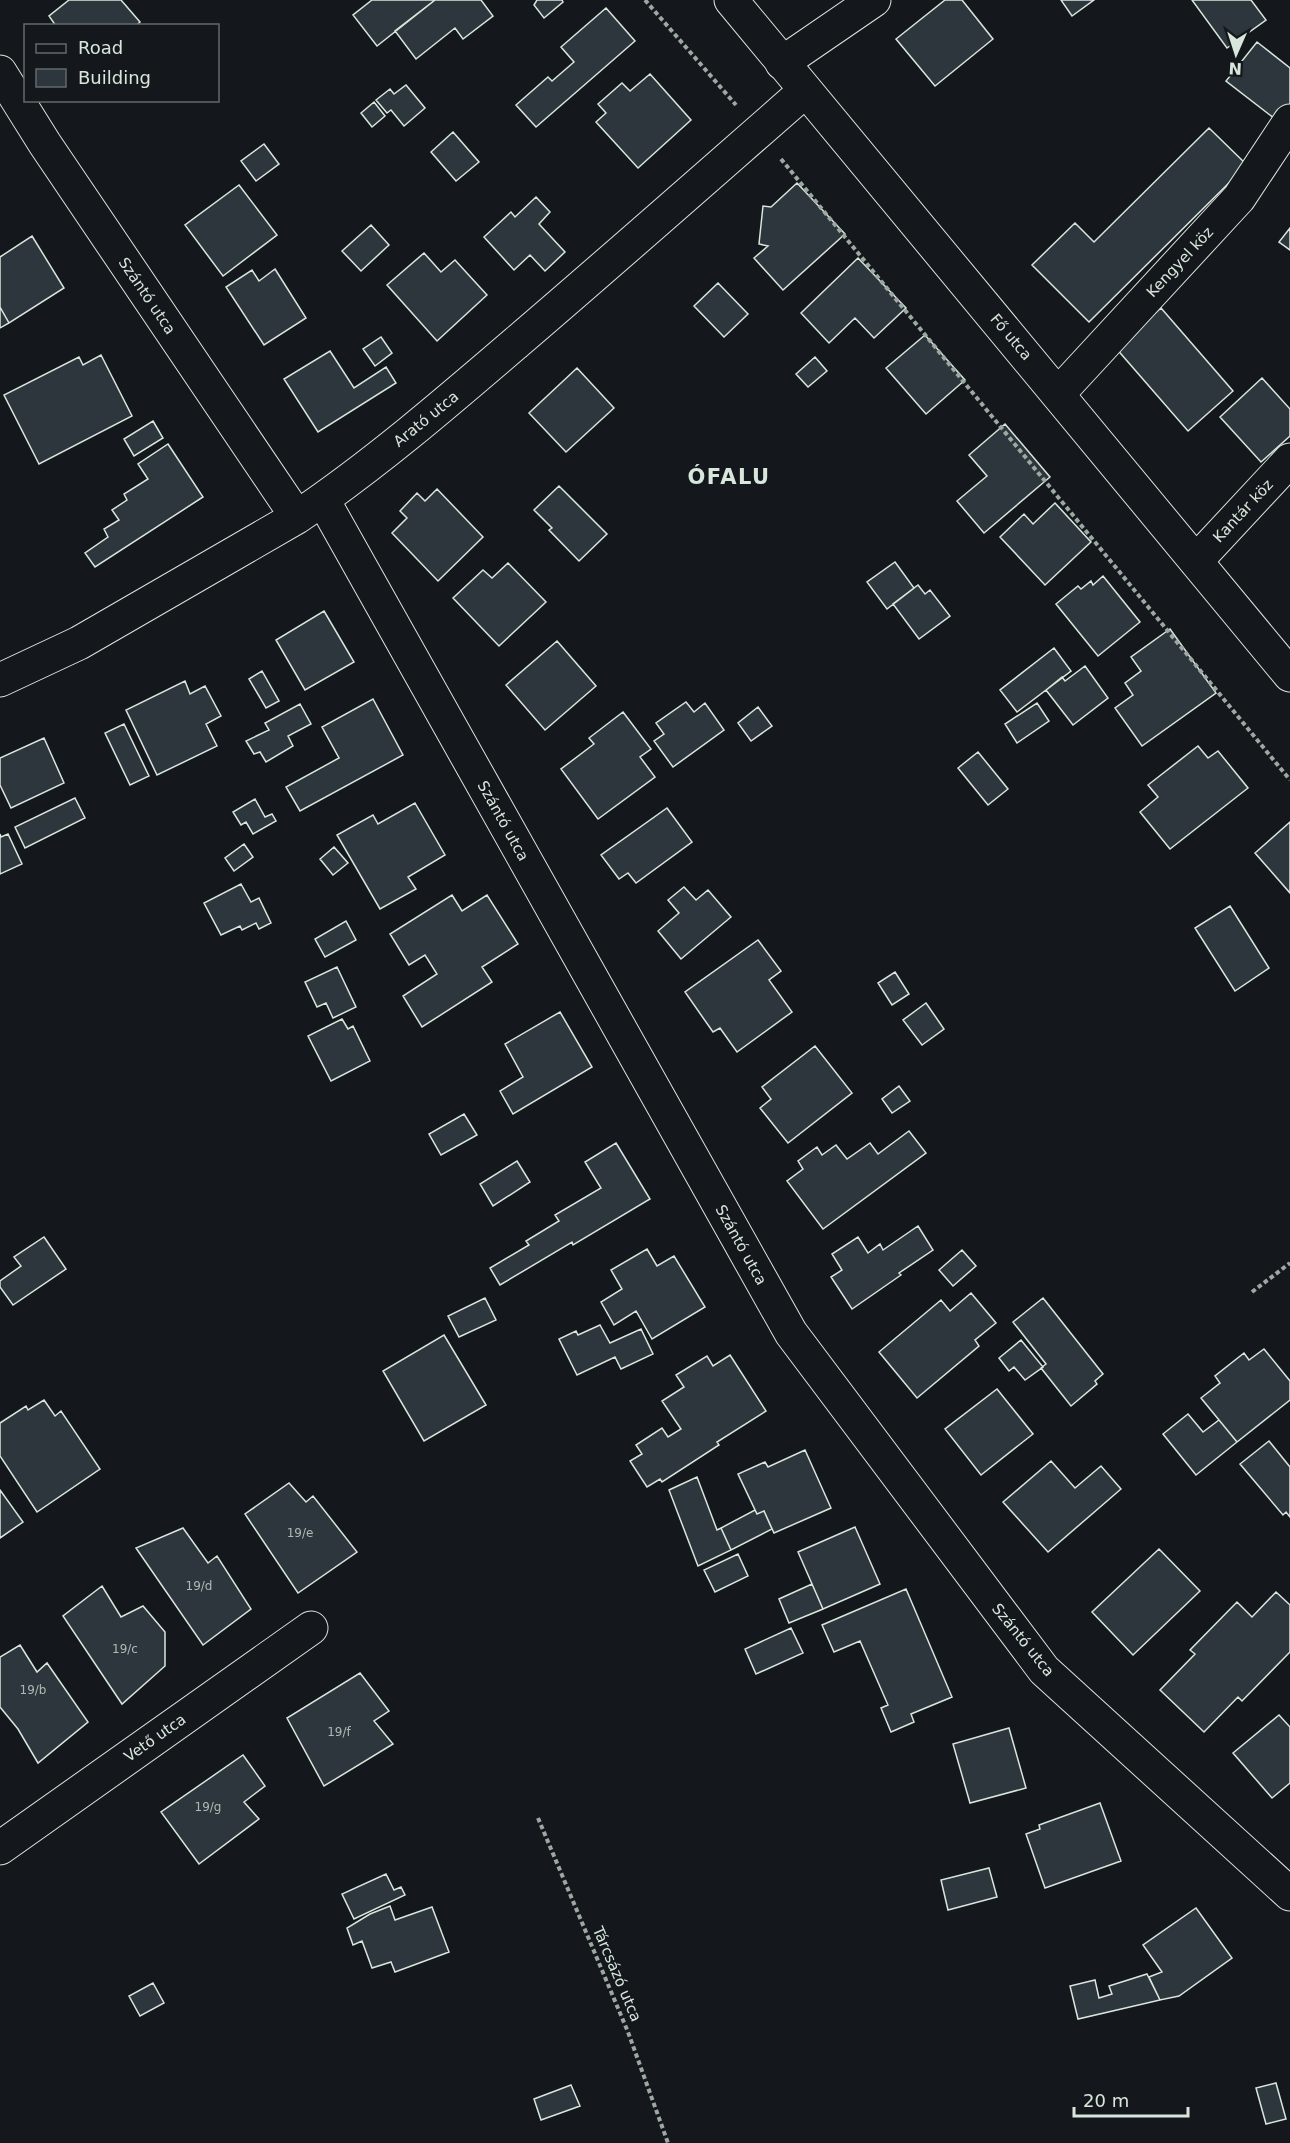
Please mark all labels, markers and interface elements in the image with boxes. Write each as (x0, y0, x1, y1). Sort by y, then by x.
legend (24, 24, 219, 102)
north arrow (1206, 24, 1266, 84)
text: Road (78, 37, 123, 58)
text: N (1228, 59, 1242, 78)
text: Building (78, 67, 151, 88)
street label: Kengyel köz (1143, 223, 1217, 301)
street label: Szántó utca (115, 254, 179, 338)
street label: Fő utca (986, 310, 1036, 364)
street label: Arató utca (390, 387, 462, 451)
district label: ÓFALU (687, 464, 771, 489)
street label: Kantár köz (1209, 476, 1277, 546)
street label: Szántó utca (474, 778, 532, 864)
street label: Szántó utca (712, 1202, 770, 1288)
house number: 19/e (287, 1526, 313, 1540)
house number: 19/d (186, 1579, 212, 1593)
street label: Szántó utca (988, 1600, 1058, 1680)
house number: 19/c (112, 1642, 138, 1656)
house number: 19/b (20, 1683, 46, 1697)
street label: Vető utca (121, 1710, 189, 1766)
house number: 19/f (327, 1725, 352, 1739)
house number: 19/g (195, 1800, 221, 1814)
street label: Tárcsázó utca (588, 1923, 645, 2024)
scale bar (1074, 2080, 1188, 2118)
text: 20 m (1083, 2090, 1129, 2111)

